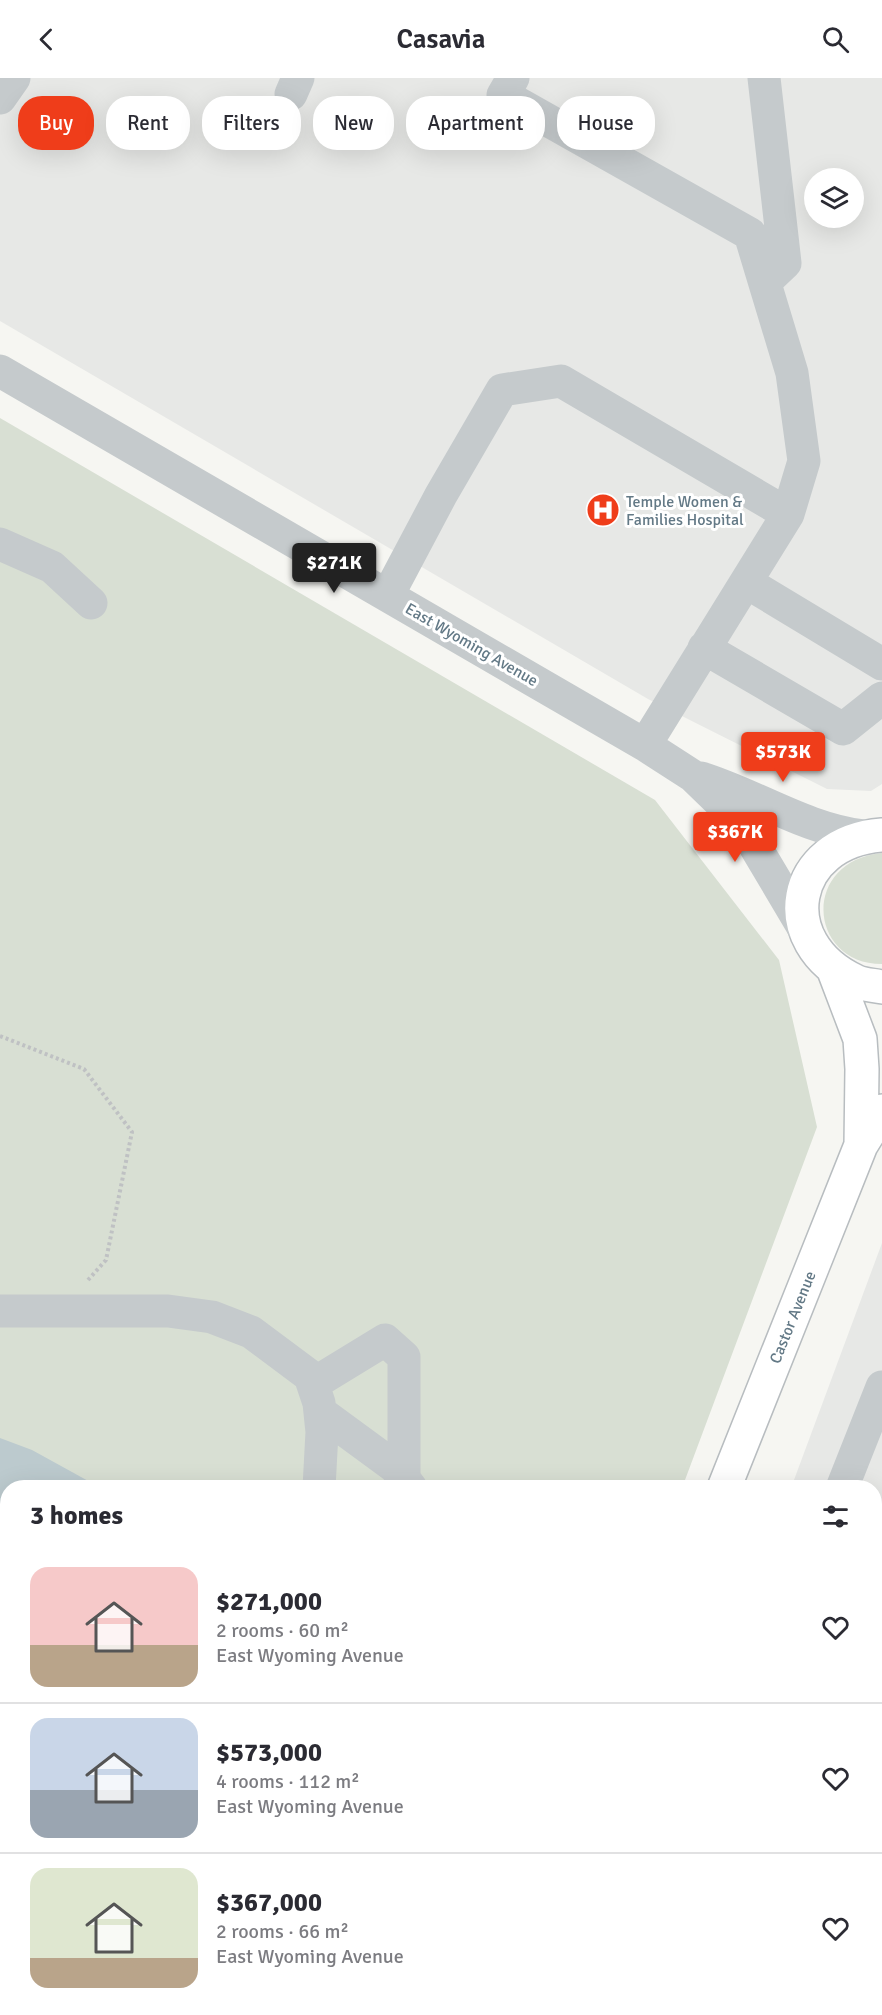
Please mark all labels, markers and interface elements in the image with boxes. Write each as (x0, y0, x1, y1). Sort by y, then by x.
icon: back (30, 23, 63, 56)
text: Casavia (397, 23, 485, 56)
icon: search (819, 23, 852, 56)
chip: Buy (18, 96, 94, 150)
chip: Rent (106, 96, 190, 150)
chip: Filters (202, 96, 301, 150)
chip: New (313, 96, 394, 150)
chip: Apartment (406, 96, 545, 150)
chip: House (557, 96, 655, 150)
map controls (804, 168, 864, 228)
button: layers (804, 168, 864, 228)
hospital icon: Temple Women & Families Hospital (585, 492, 621, 528)
place label: Temple Women & Families Hospital (626, 492, 744, 530)
pin: $271K (292, 543, 376, 594)
text: $271K (306, 550, 362, 575)
street label: East Wyoming Avenue (401, 599, 542, 691)
pin: $573K (741, 732, 825, 783)
text: $573K (755, 739, 811, 764)
pin: $367K (693, 812, 777, 863)
text: $367K (707, 819, 763, 844)
street label: Castor Avenue (765, 1268, 821, 1367)
text: 3 homes (30, 1500, 123, 1532)
icon: filters (819, 1500, 852, 1533)
text: $271,000 (216, 1586, 322, 1618)
icon: home (78, 1591, 150, 1663)
icon: heart (819, 1611, 852, 1644)
text: 2 rooms · 60 m² (216, 1618, 349, 1643)
text: East Wyoming Avenue (216, 1643, 404, 1668)
text: $573,000 (216, 1737, 322, 1769)
icon: home (78, 1742, 150, 1814)
icon: heart (819, 1762, 852, 1795)
text: 4 rooms · 112 m² (216, 1769, 360, 1794)
text: East Wyoming Avenue (216, 1794, 404, 1819)
text: $367,000 (216, 1887, 322, 1919)
icon: home (78, 1892, 150, 1964)
icon: heart (819, 1912, 852, 1945)
text: 2 rooms · 66 m² (216, 1919, 349, 1944)
text: East Wyoming Avenue (216, 1944, 404, 1969)

